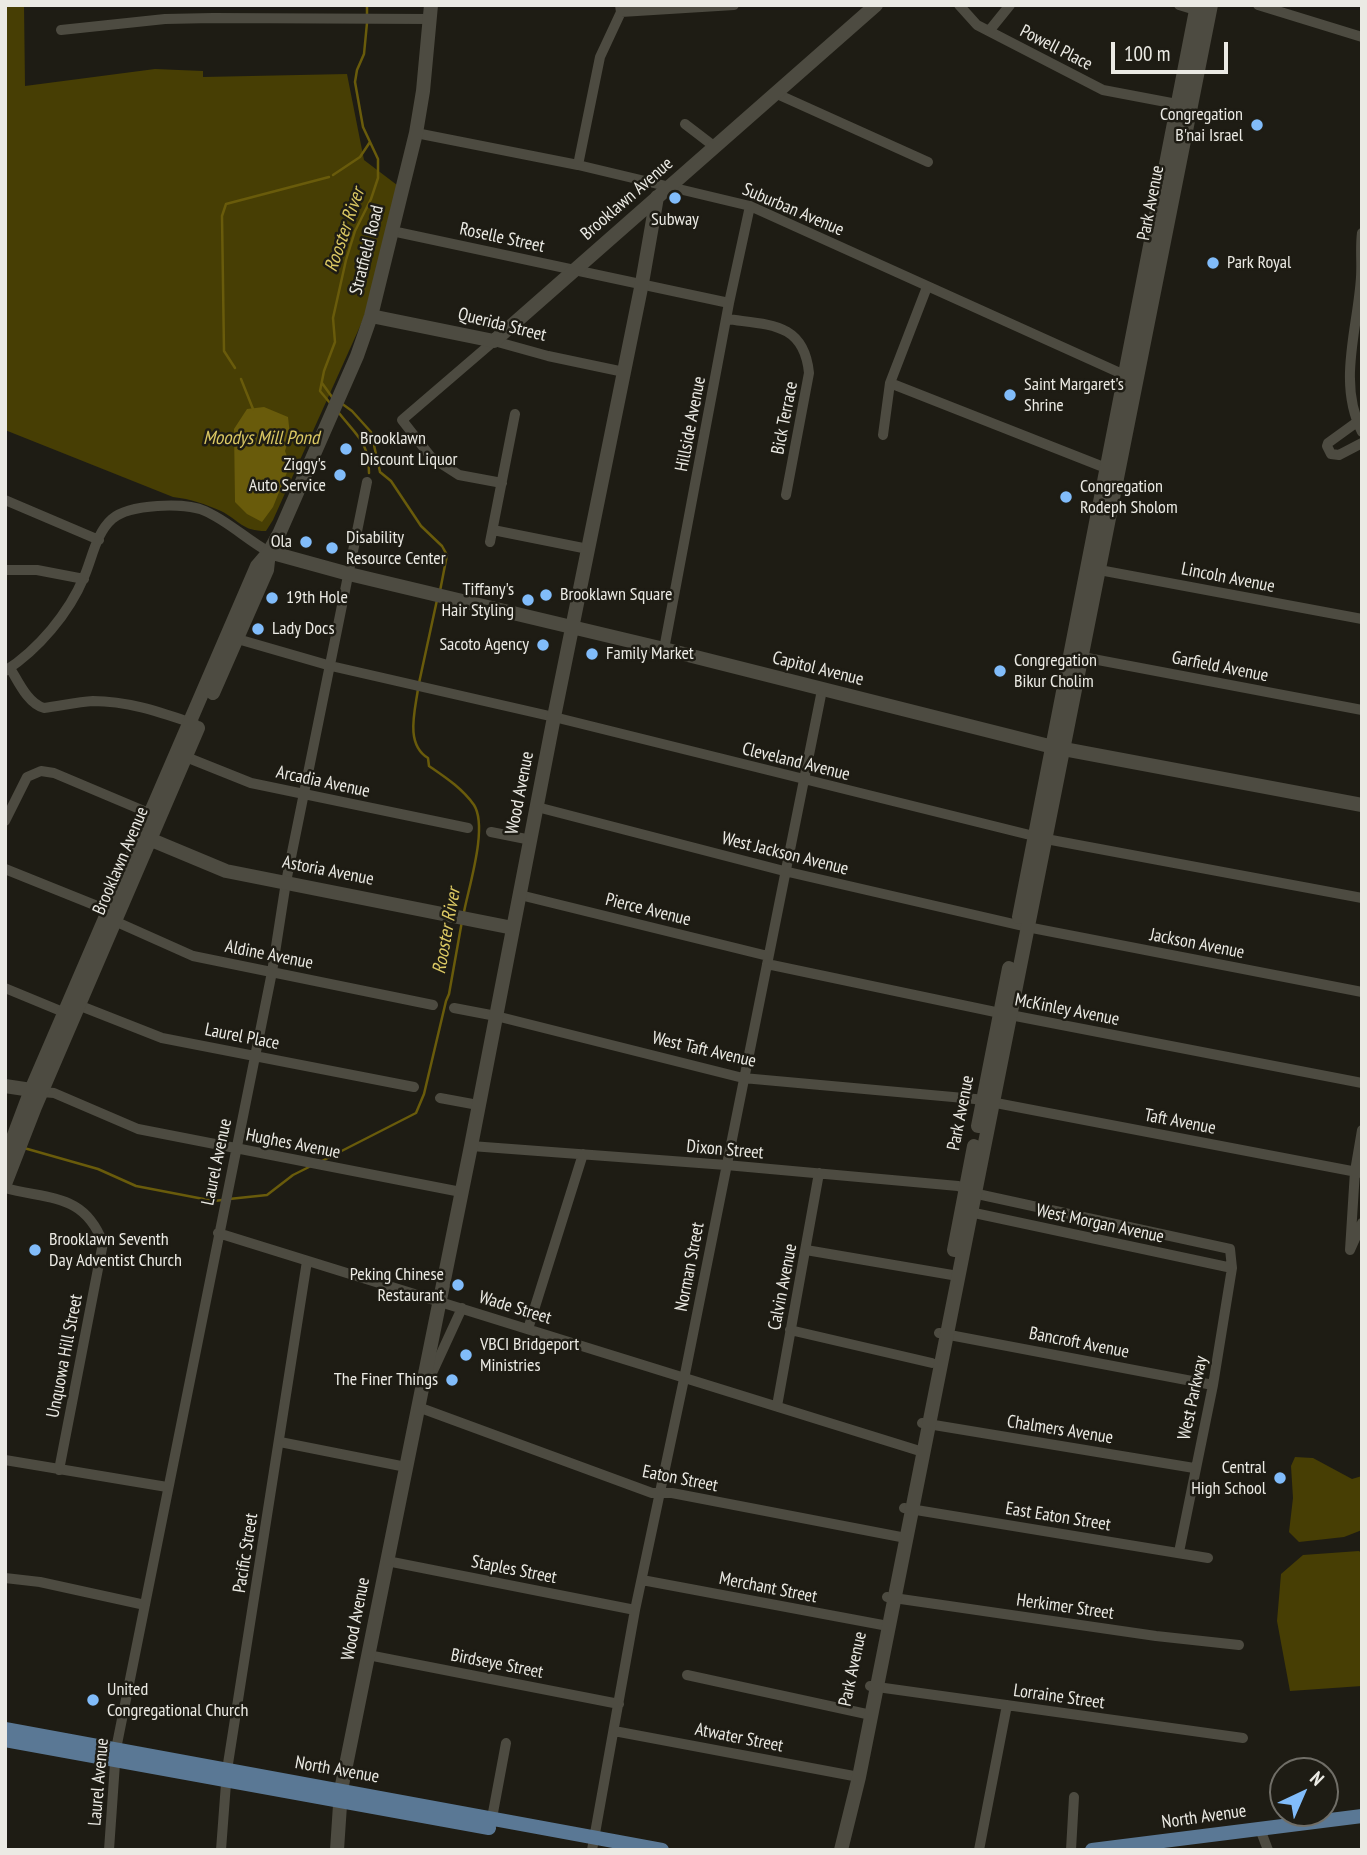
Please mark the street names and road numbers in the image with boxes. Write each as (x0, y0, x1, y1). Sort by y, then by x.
street label: Powell Place (1016, 21, 1096, 75)
street label: Brooklawn Avenue (576, 153, 678, 245)
street label: Park Avenue (1133, 164, 1169, 242)
street label: Suburban Avenue (739, 179, 847, 241)
street label: Stratfield Road (345, 203, 389, 297)
street label: Roselle Street (458, 218, 546, 258)
street label: Querida Street (456, 304, 548, 346)
street label: Hillside Avenue (671, 375, 711, 473)
street label: Bick Terrace (767, 380, 803, 456)
street label: Lincoln Avenue (1180, 558, 1276, 598)
street label: Capitol Avenue (770, 647, 866, 691)
street label: Garfield Avenue (1170, 647, 1270, 687)
street label: Cleveland Avenue (740, 738, 852, 786)
street label: Wood Avenue (501, 750, 539, 836)
street label: Arcadia Avenue (274, 762, 372, 802)
street label: Brooklawn Avenue (89, 804, 153, 918)
street label: West Jackson Avenue (719, 828, 851, 880)
street label: Astoria Avenue (281, 852, 375, 890)
street label: Pierce Avenue (603, 889, 693, 931)
street label: Jackson Avenue (1148, 924, 1246, 964)
street label: Aldine Avenue (223, 936, 315, 974)
street label: McKinley Avenue (1013, 989, 1121, 1031)
street label: Laurel Place (203, 1019, 281, 1055)
street label: West Taft Avenue (650, 1028, 758, 1072)
street label: Park Avenue (943, 1074, 979, 1152)
street label: Taft Avenue (1142, 1104, 1218, 1140)
street label: Laurel Avenue (197, 1117, 237, 1207)
street label: Hughes Avenue (244, 1124, 342, 1164)
street label: Dixon Street (686, 1136, 764, 1164)
street label: West Morgan Avenue (1034, 1200, 1166, 1248)
street label: Norman Street (671, 1221, 709, 1313)
street label: Calvin Avenue (764, 1242, 802, 1332)
street label: Wade Street (476, 1287, 554, 1329)
street label: Unquowa Hill Street (42, 1293, 88, 1419)
street label: Bancroft Avenue (1027, 1323, 1131, 1363)
street label: West Parkway (1174, 1354, 1212, 1442)
street label: Chalmers Avenue (1005, 1411, 1115, 1449)
street label: Eaton Street (640, 1461, 720, 1497)
street label: East Eaton Street (1004, 1498, 1112, 1536)
street label: Pacific Street (229, 1512, 263, 1594)
street label: Staples Street (469, 1551, 559, 1589)
street label: Merchant Street (717, 1568, 819, 1608)
street label: Wood Avenue (337, 1576, 375, 1662)
street label: Herkimer Street (1015, 1589, 1115, 1625)
street label: Park Avenue (835, 1630, 871, 1708)
street label: Birdseye Street (449, 1644, 545, 1684)
street label: Lorraine Street (1012, 1680, 1106, 1714)
street label: Atwater Street (693, 1719, 785, 1757)
street label: Laurel Avenue (84, 1737, 114, 1827)
street label: North Avenue (293, 1752, 381, 1788)
street label: North Avenue (1160, 1800, 1248, 1834)

